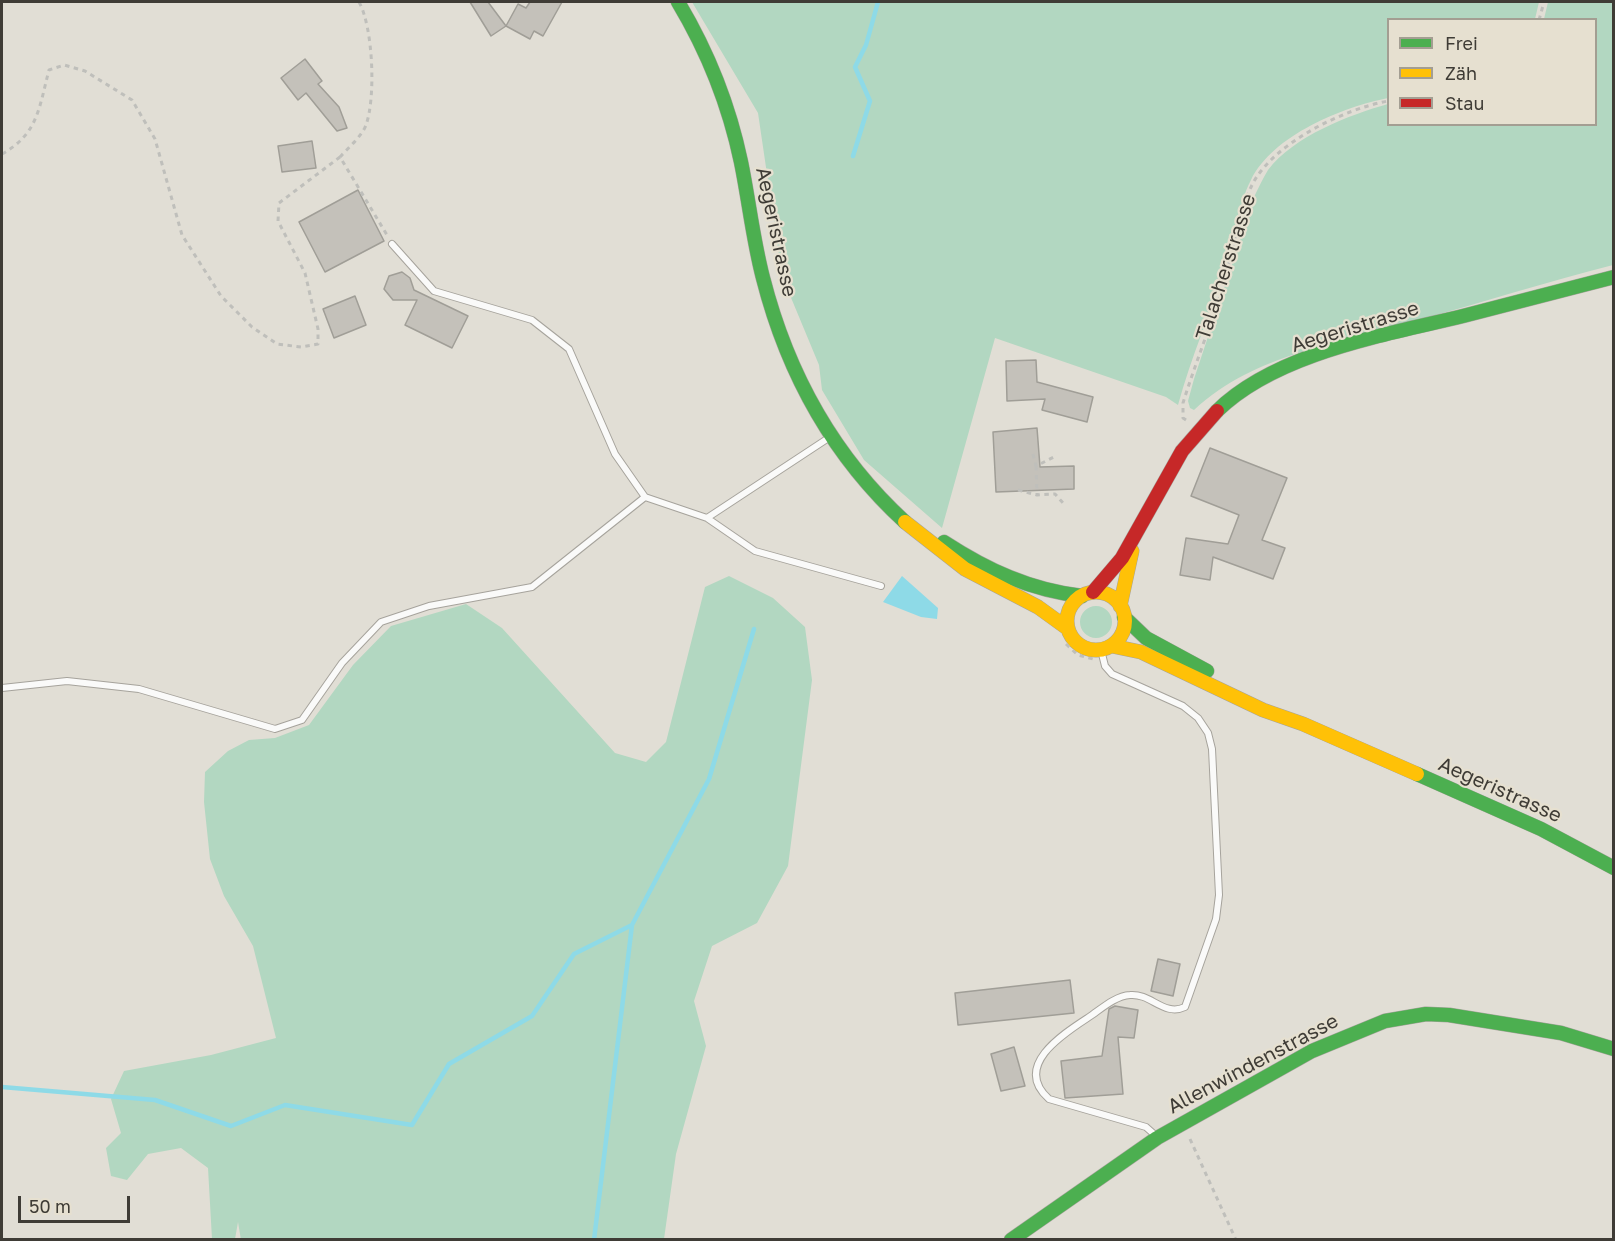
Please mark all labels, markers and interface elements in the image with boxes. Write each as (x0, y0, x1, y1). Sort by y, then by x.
legend (1387, 18, 1597, 126)
text: Frei (1445, 32, 1478, 54)
text: Zäh (1445, 62, 1477, 84)
text: Stau (1445, 92, 1484, 114)
street label: Aegeristrasse (751, 165, 801, 299)
street label: Talacherstrasse (1191, 191, 1261, 343)
street label: Aegeristrasse (1288, 296, 1422, 358)
street label: Aegeristrasse (1435, 752, 1565, 828)
street label: Allenwindenstrasse (1164, 1009, 1342, 1119)
scale bar (21, 1184, 134, 1222)
text: 50 m (29, 1195, 71, 1217)

